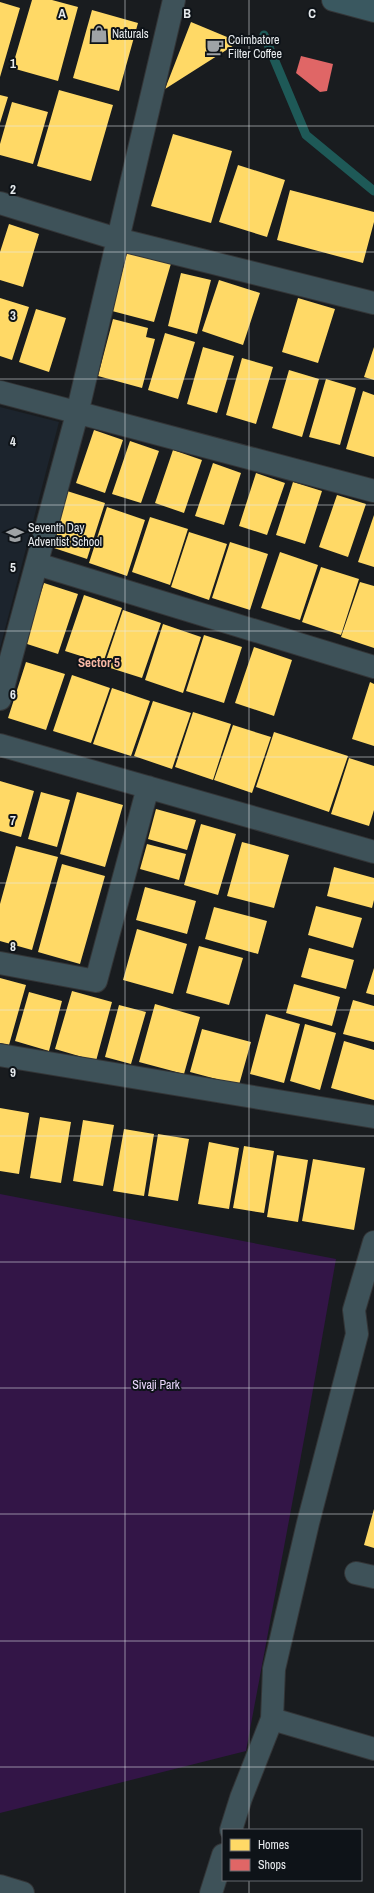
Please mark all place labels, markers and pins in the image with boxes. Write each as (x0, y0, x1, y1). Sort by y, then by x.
shop icon: Naturals (89, 24, 109, 44)
place label: Naturals (112, 26, 149, 42)
place label: Coimbatore Filter Coffee (228, 32, 282, 62)
cafe icon: Coimbatore Filter Coffee (205, 37, 225, 57)
place label: Seventh Day Adventist School (27, 520, 102, 550)
school or university icon: Seventh Day Adventist School (5, 525, 25, 545)

